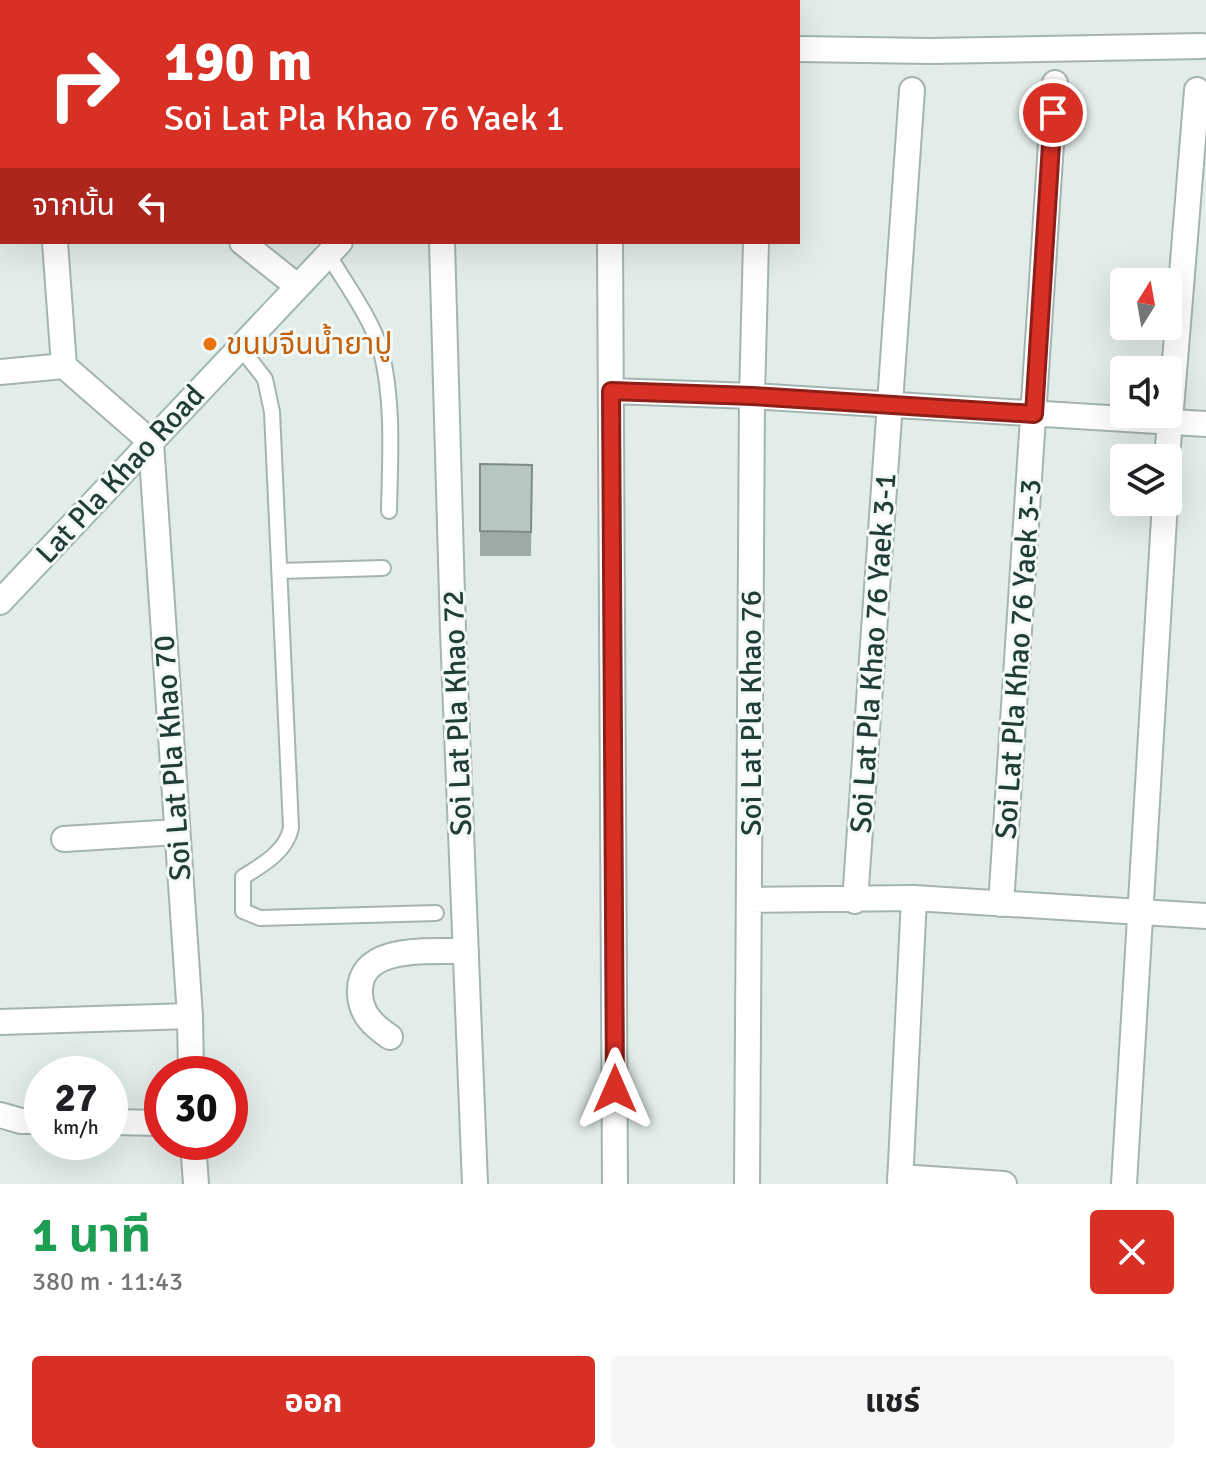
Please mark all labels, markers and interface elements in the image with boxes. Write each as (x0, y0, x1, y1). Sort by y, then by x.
text: 190 m (164, 27, 312, 96)
icon: right (32, 32, 136, 136)
pin (1019, 79, 1087, 147)
icon: arrive (1031, 91, 1075, 135)
text: Soi Lat Pla Khao 76 Yaek 1 (164, 96, 565, 141)
icon: left (131, 184, 175, 228)
text: จากนั้น (32, 187, 115, 224)
north arrow (1110, 268, 1182, 340)
map controls (1110, 268, 1182, 516)
place label: ขนมจีนน้ำยาปู (226, 323, 392, 363)
marker: ขนมจีนน้ำยาปู (201, 335, 219, 353)
button: sound (1110, 356, 1182, 428)
street label: Lat Pla Khao Road (28, 377, 213, 571)
button: layers (1110, 444, 1182, 516)
street label: Soi Lat Pla Khao 76 Yaek 3-1 (842, 472, 905, 834)
street label: Soi Lat Pla Khao 76 Yaek 3-3 (987, 478, 1050, 840)
street label: Soi Lat Pla Khao 72 (435, 589, 480, 837)
street label: Soi Lat Pla Khao 76 (733, 590, 770, 836)
street label: Soi Lat Pla Khao 70 (145, 634, 200, 882)
position arrow (573, 1047, 657, 1131)
speed limit sign: 30 (144, 1056, 248, 1160)
text: 27 (54, 1073, 98, 1123)
text: km/h (53, 1115, 99, 1140)
text: 1 นาที (32, 1206, 151, 1265)
button: close (1090, 1210, 1174, 1294)
text: 380 m · 11:43 (32, 1266, 183, 1298)
button: ออก (32, 1356, 595, 1448)
button: แชร์ (611, 1356, 1174, 1448)

